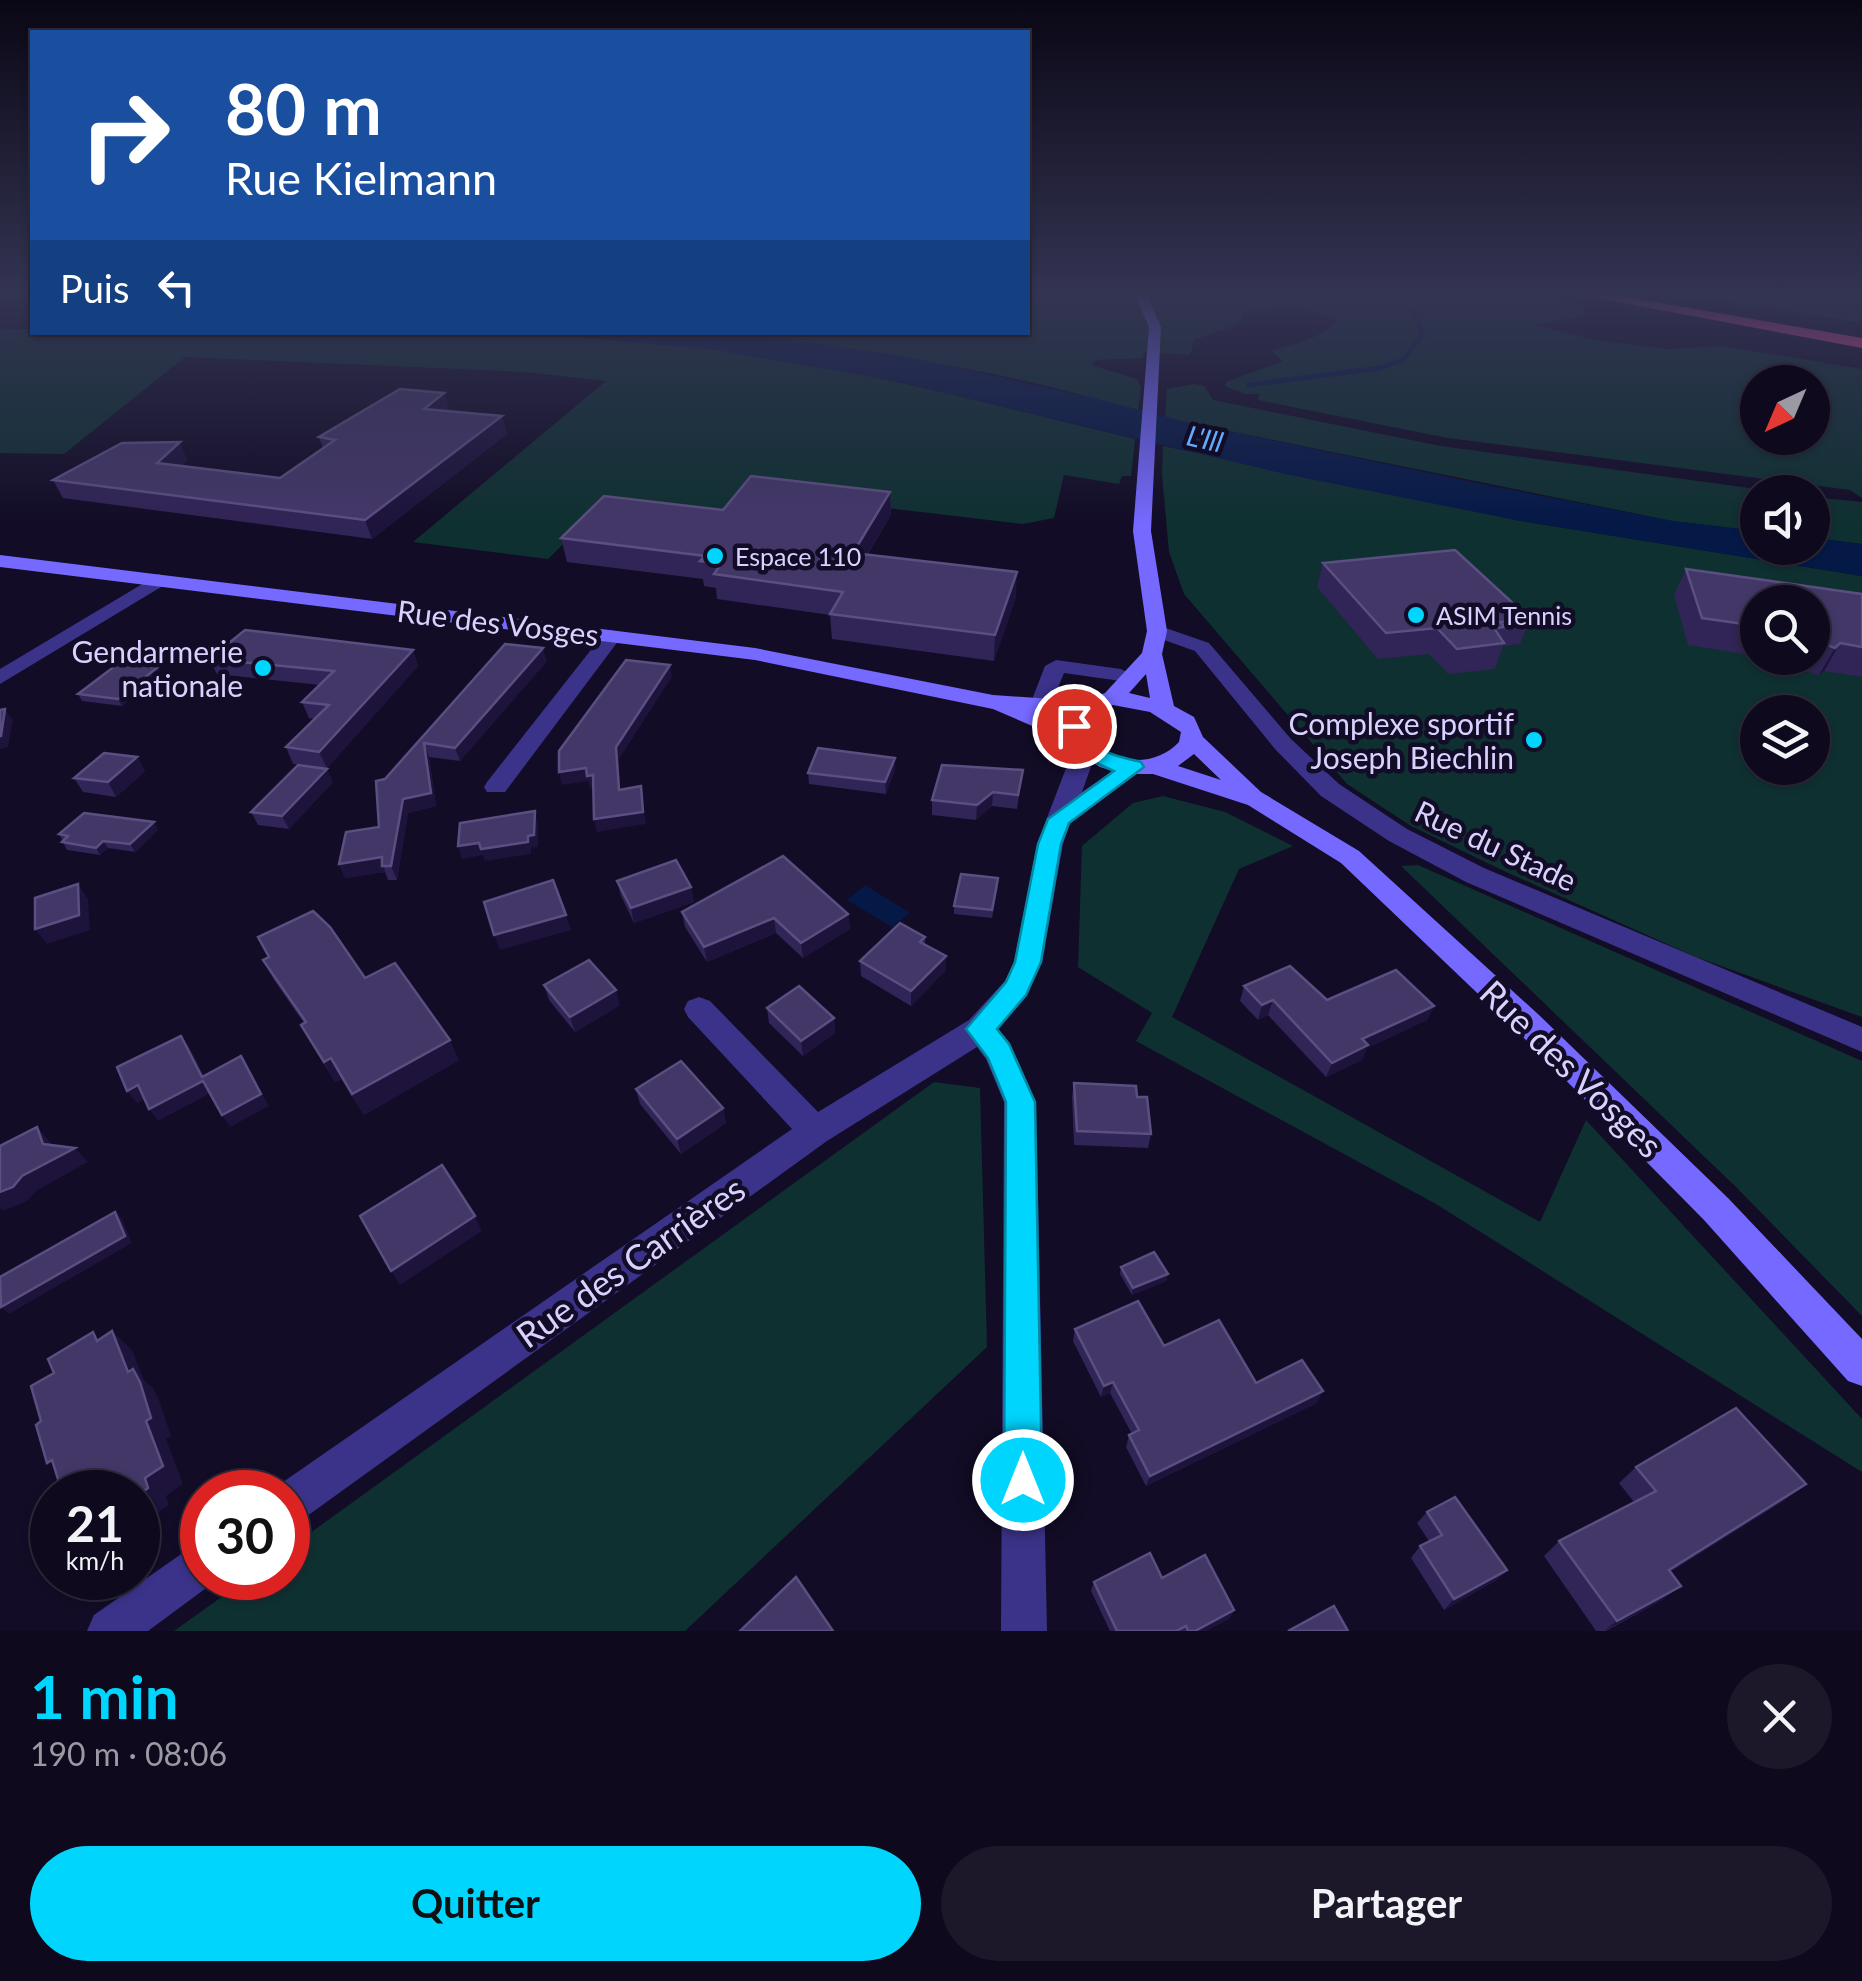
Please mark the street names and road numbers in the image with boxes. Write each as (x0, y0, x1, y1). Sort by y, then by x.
street label: Rue des Vosges (395, 592, 601, 652)
street label: Rue du Stade (1410, 792, 1582, 898)
street label: Rue des Vosges (1472, 971, 1672, 1165)
street label: Rue des Carrières (508, 1167, 752, 1355)

